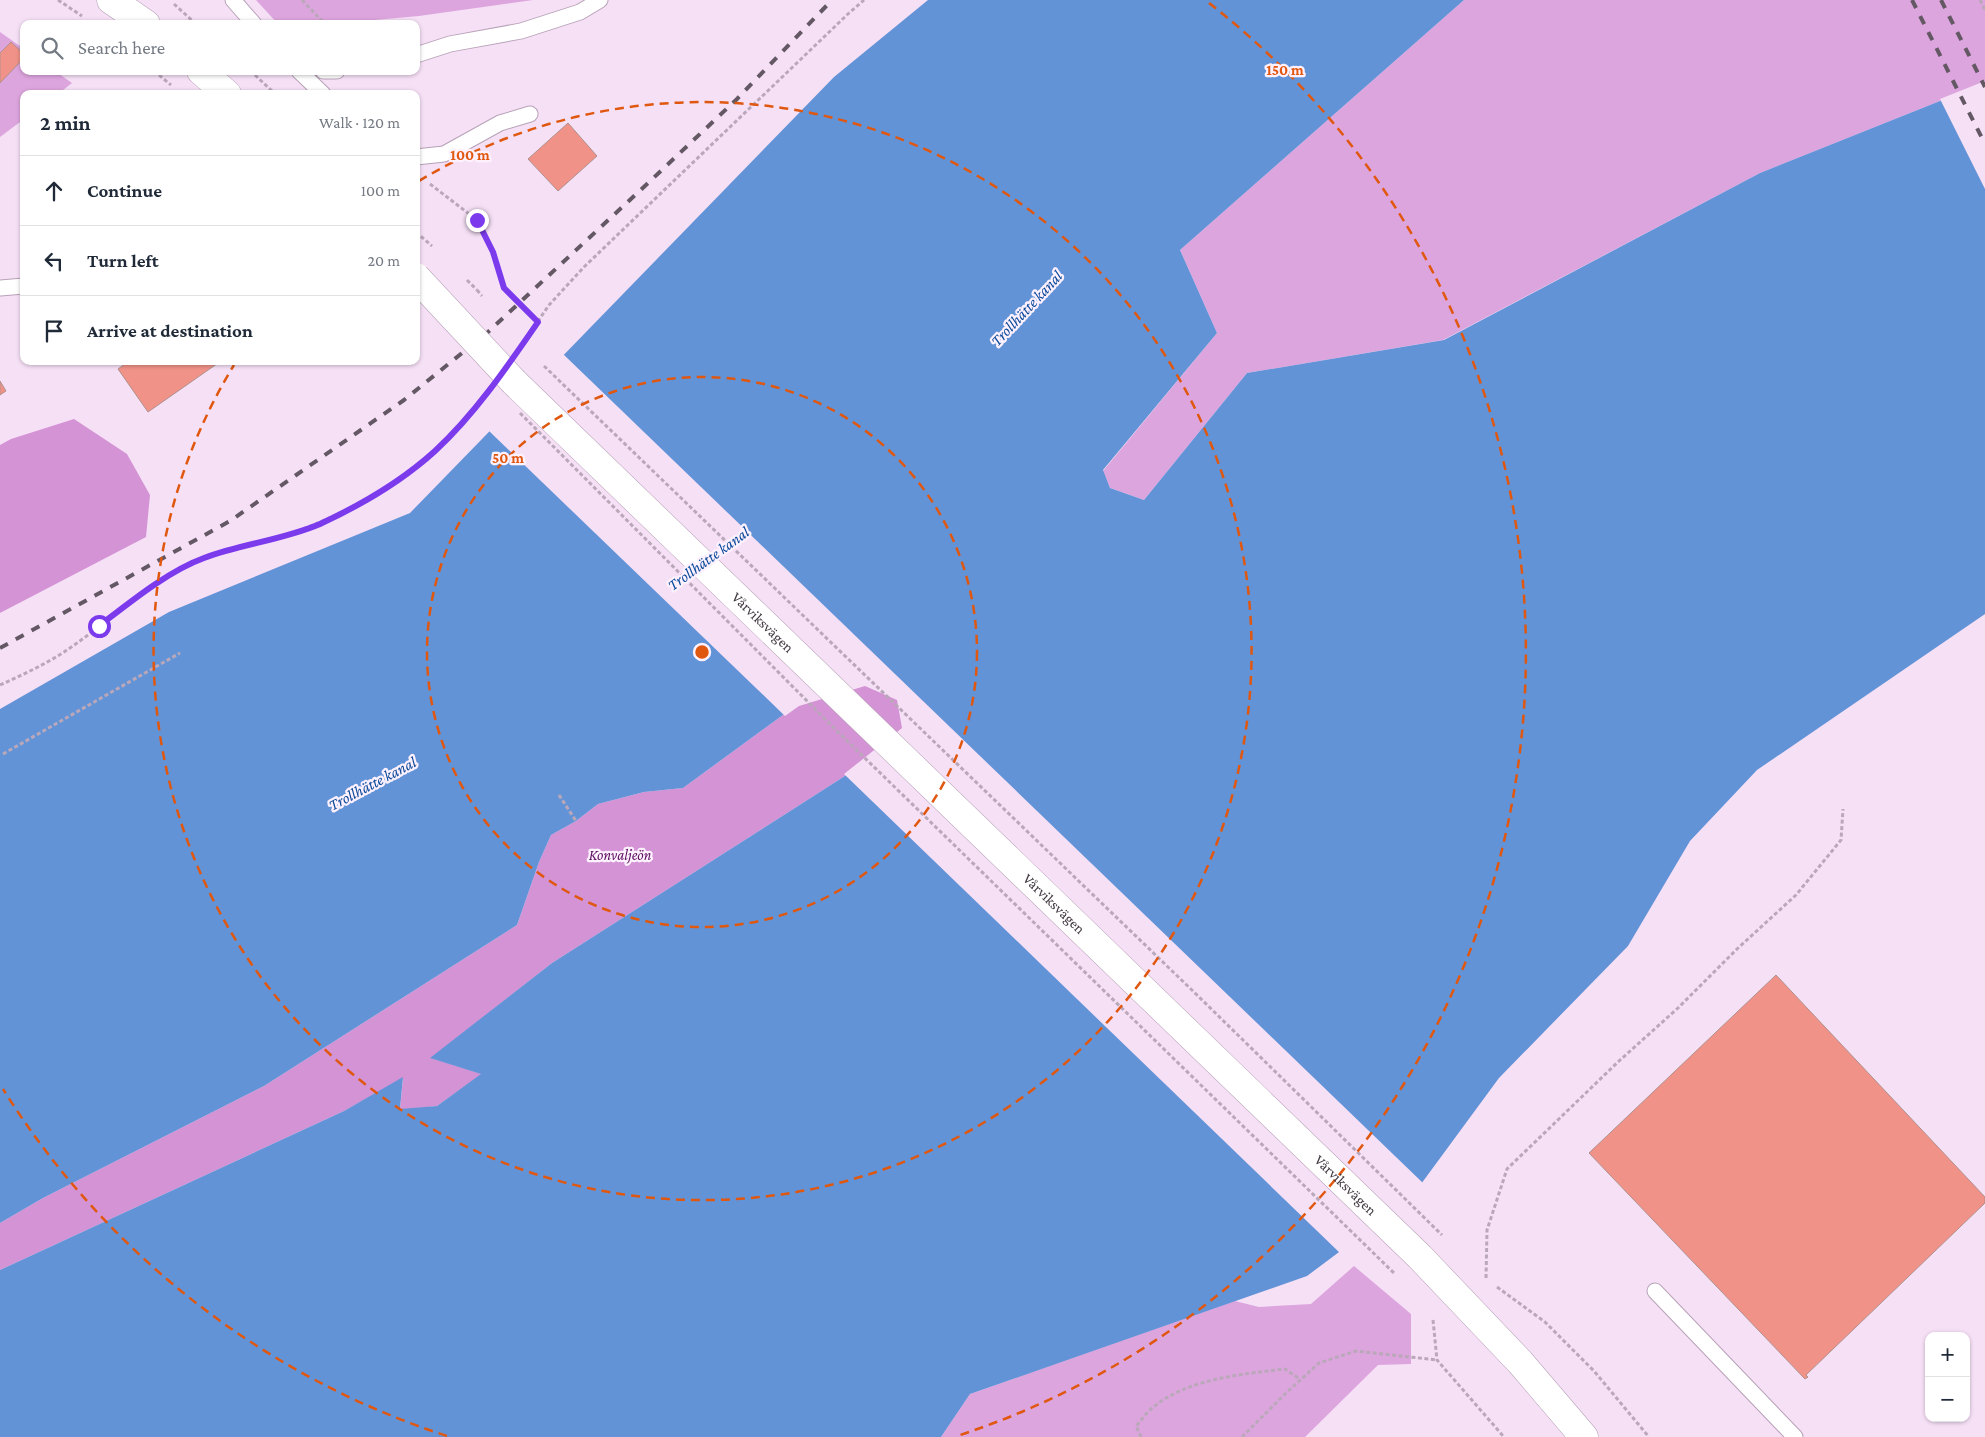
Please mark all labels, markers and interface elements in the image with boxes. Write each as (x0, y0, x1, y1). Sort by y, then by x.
search box (20, 20, 420, 75)
icon: search (38, 34, 66, 62)
text: Search here (78, 37, 165, 58)
text: 150 m (1266, 62, 1304, 78)
text: 2 min (40, 111, 91, 135)
text: Walk · 120 m (319, 114, 400, 131)
text: 100 m (450, 147, 490, 163)
icon: ahead (40, 177, 68, 205)
text: Continue (87, 180, 162, 201)
text: 100 m (361, 182, 400, 199)
route end (466, 209, 489, 232)
icon: left (40, 247, 68, 275)
text: Turn left (87, 250, 159, 271)
text: 20 m (367, 252, 400, 269)
water label: Trollhätte kanal (987, 267, 1066, 349)
icon: arrive (40, 317, 68, 345)
text: Arrive at destination (87, 320, 253, 341)
text: 50 m (492, 450, 524, 466)
water label: Trollhätte kanal (664, 523, 753, 594)
street label: Vårviksvägen (729, 589, 797, 656)
route start (88, 615, 111, 638)
centre of rings (693, 643, 711, 661)
water label: Trollhätte kanal (326, 753, 420, 814)
park label: Konvaljeön (589, 847, 652, 864)
street label: Vårviksvägen (1020, 870, 1088, 937)
street label: Vårviksvägen (1311, 1152, 1380, 1218)
map controls (1925, 1332, 1970, 1422)
button: + (1925, 1332, 1970, 1377)
button: − (1925, 1377, 1970, 1422)

